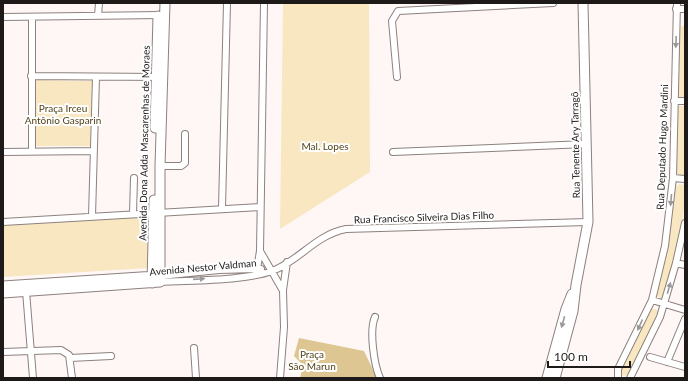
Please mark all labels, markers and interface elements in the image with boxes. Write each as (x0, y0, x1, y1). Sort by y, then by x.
one-way arrow (672, 36, 679, 48)
street label: Avenida Dona Adda Mascarenhas de Moraes (136, 45, 152, 241)
street label: Rua Deputado Hugo Mardini (654, 84, 670, 210)
street label: Rua Tenente Ary Tarragô (568, 91, 582, 198)
park label: Praça Irceu Antônio Gasparin (25, 102, 101, 126)
park label: Mal. Lopes (301, 140, 349, 152)
one-way arrow (668, 194, 674, 206)
street label: Rua Francisco Silveira Dias Filho (354, 209, 495, 225)
street label: Avenida Nestor Valdman (149, 256, 257, 278)
one-way arrow (193, 276, 205, 283)
one-way arrow (666, 282, 672, 294)
one-way arrow (559, 316, 565, 328)
one-way arrow (637, 320, 643, 331)
scale bar (548, 343, 630, 369)
park label: Praça São Marun (288, 348, 336, 372)
text: 100 m (554, 349, 588, 364)

